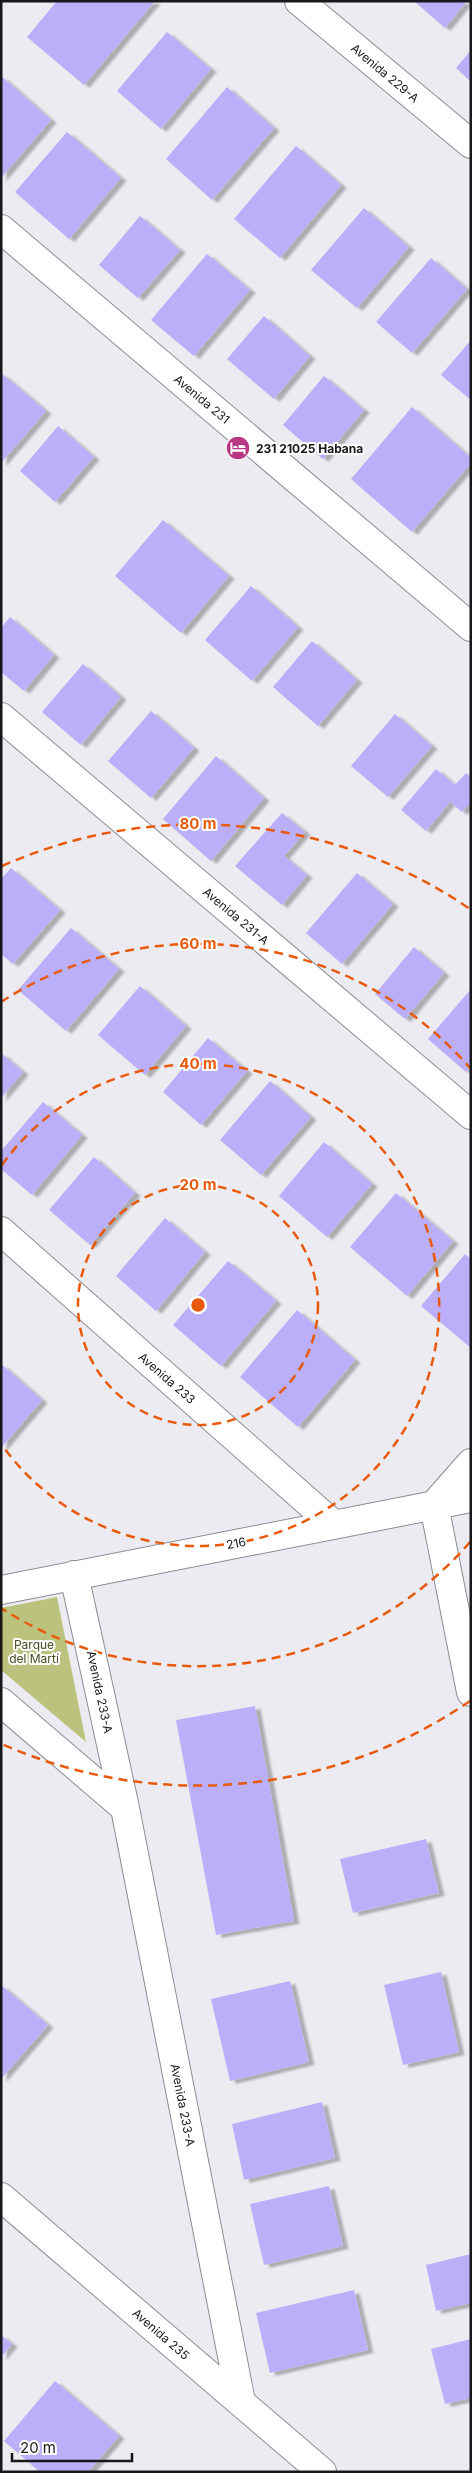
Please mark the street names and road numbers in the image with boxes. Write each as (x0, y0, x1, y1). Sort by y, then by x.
street label: Avenida 229-A (348, 40, 422, 106)
street label: Avenida 231 (171, 371, 233, 427)
street label: Avenida 231-A (200, 884, 272, 948)
street label: Avenida 233 (135, 1349, 199, 1407)
street label: 216 (225, 1534, 247, 1552)
street label: Avenida 233-A (84, 1649, 116, 1735)
street label: Avenida 233-A (168, 2062, 198, 2148)
street label: Avenida 235 (129, 2305, 193, 2363)

